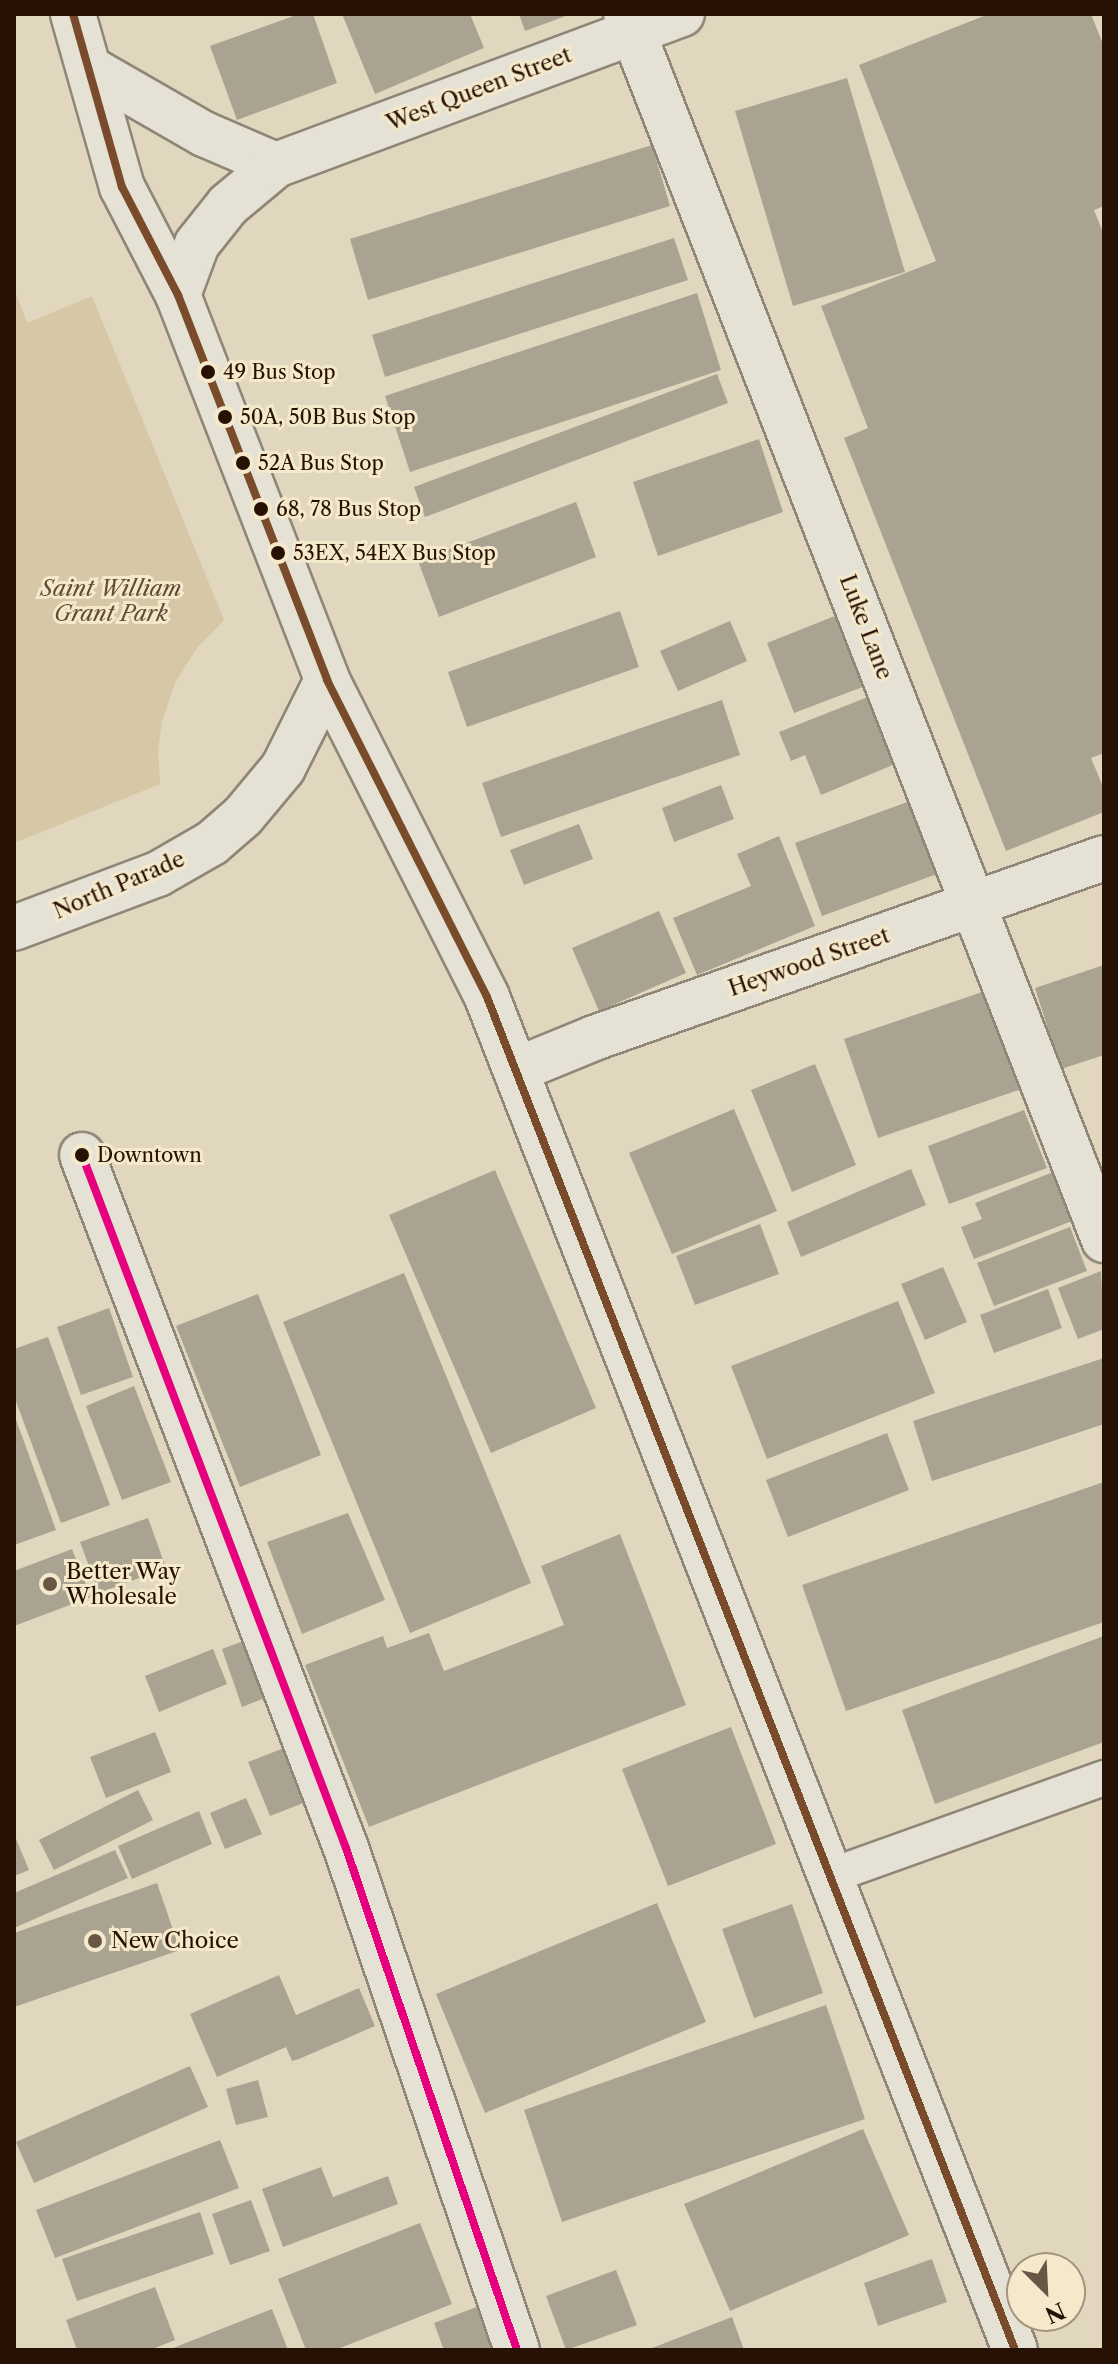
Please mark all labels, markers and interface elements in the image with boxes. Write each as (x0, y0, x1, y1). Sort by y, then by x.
street label: West Queen Street (383, 42, 575, 136)
place label: 49 Bus Stop (223, 360, 336, 384)
marker: 49 Bus Stop (200, 364, 216, 380)
place label: 50A, 50B Bus Stop (240, 405, 415, 429)
marker: 50A, 50B Bus Stop (217, 409, 233, 425)
place label: 52A Bus Stop (258, 451, 384, 475)
marker: 52A Bus Stop (235, 455, 251, 471)
place label: 68, 78 Bus Stop (276, 497, 421, 521)
marker: 68, 78 Bus Stop (253, 501, 269, 517)
place label: 53EX, 54EX Bus Stop (293, 541, 496, 565)
marker: 53EX, 54EX Bus Stop (270, 545, 286, 561)
street label: Luke Lane (834, 571, 898, 683)
park label: Saint William Grant Park (41, 575, 181, 626)
street label: North Parade (49, 845, 189, 925)
street label: Heywood Street (725, 922, 893, 1002)
place label: Downtown (97, 1143, 202, 1167)
marker: Downtown (74, 1147, 90, 1163)
place label: Better Way Wholesale (66, 1558, 182, 1610)
marker: Better Way Wholesale (41, 1575, 59, 1593)
place label: New Choice (111, 1928, 239, 1954)
marker: New Choice (86, 1932, 104, 1950)
north arrow (1006, 2252, 1086, 2332)
text: N (1041, 2296, 1069, 2329)

